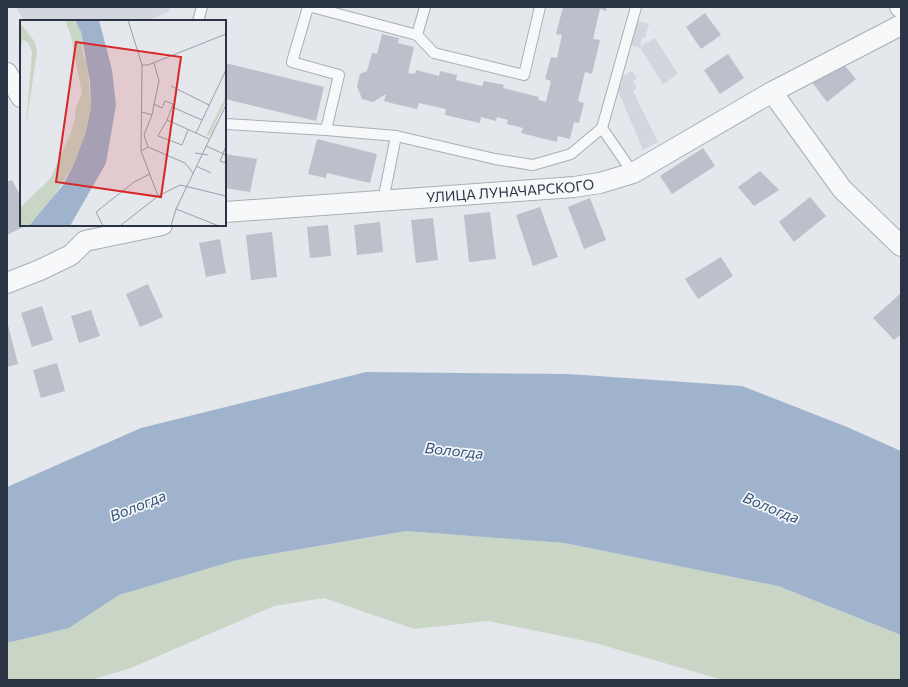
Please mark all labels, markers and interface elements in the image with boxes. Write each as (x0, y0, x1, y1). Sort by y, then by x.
inset map (20, 20, 226, 226)
street label: УЛИЦА ЛУНАЧАРСКОГО (426, 175, 595, 206)
water label: Вологда (424, 438, 485, 462)
water label: Вологда (107, 486, 169, 524)
water label: Вологда (741, 488, 802, 527)

